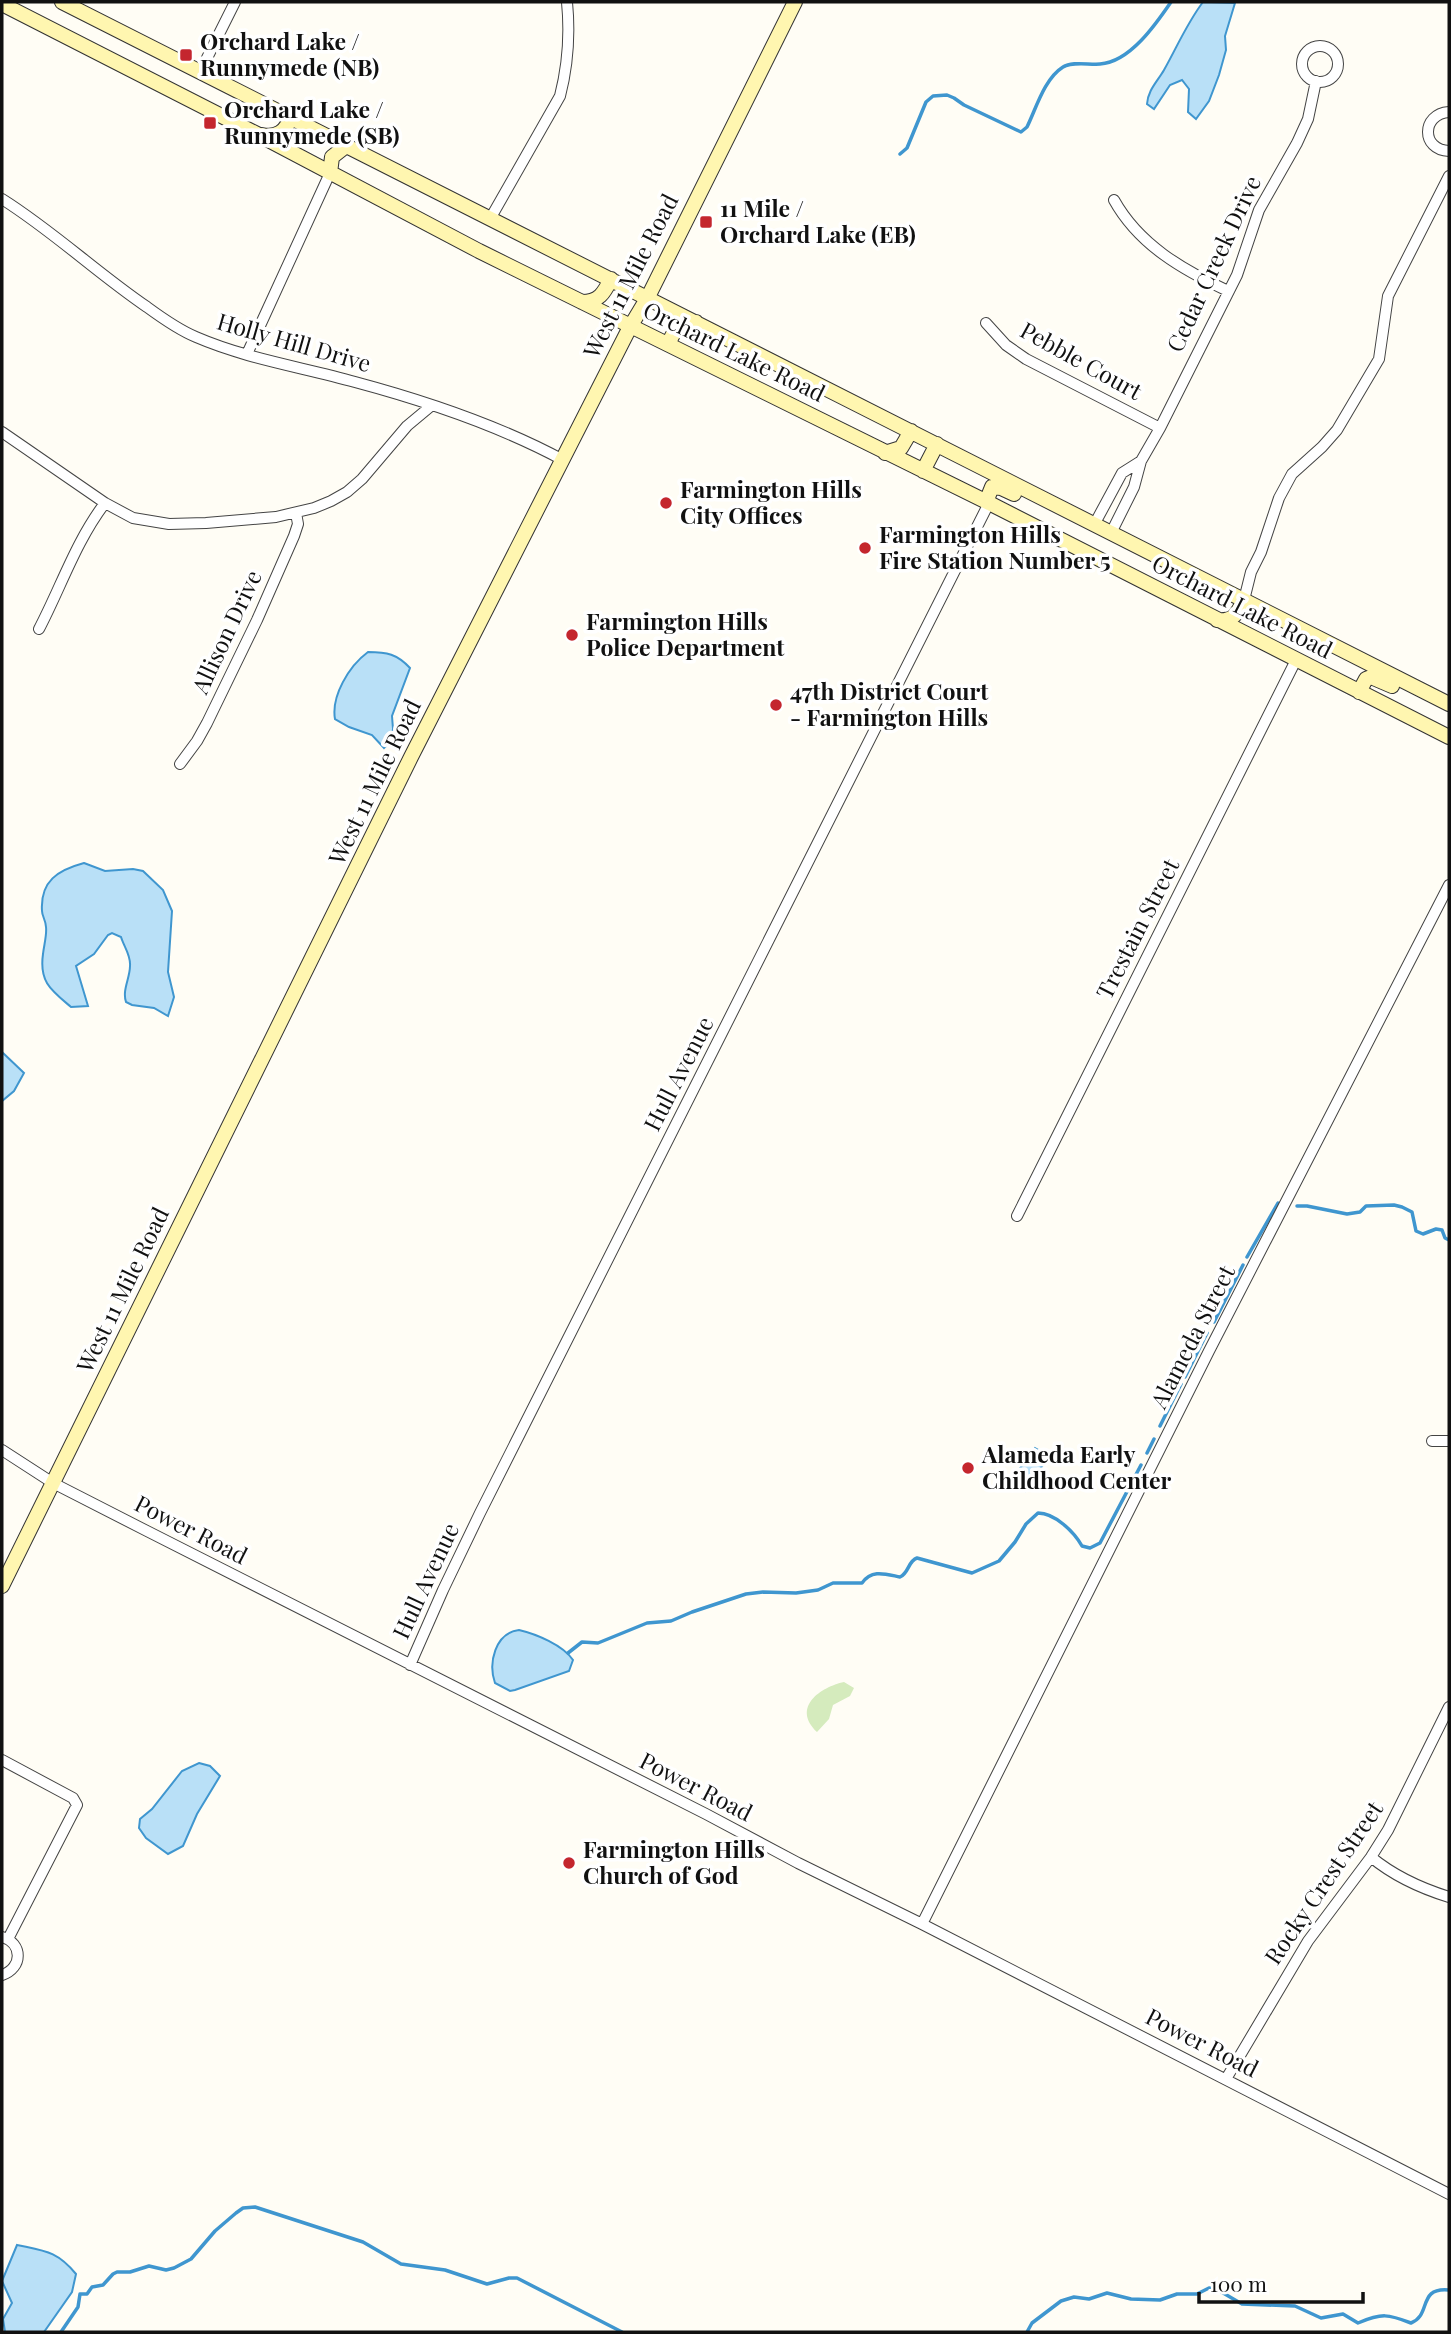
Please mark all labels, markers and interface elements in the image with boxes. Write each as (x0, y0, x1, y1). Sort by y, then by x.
place label: Orchard Lake / Runnymede (NB) (200, 25, 379, 82)
marker: Orchard Lake / Runnymede (NB) (178, 47, 194, 63)
place label: Orchard Lake / Runnymede (SB) (224, 93, 400, 150)
marker: Orchard Lake / Runnymede (SB) (202, 115, 218, 131)
street label: Cedar Creek Drive (1158, 170, 1267, 356)
street label: West 11 Mile Road (574, 188, 684, 364)
place label: 11 Mile / Orchard Lake (EB) (720, 192, 916, 249)
marker: 11 Mile / Orchard Lake (EB) (698, 214, 714, 230)
street label: Orchard Lake Road (639, 293, 831, 408)
street label: Holly Hill Drive (214, 305, 375, 378)
street label: Pebble Court (1015, 314, 1149, 406)
place label: Farmington Hills City Offices (680, 473, 862, 530)
marker: Farmington Hills City Offices (658, 495, 674, 511)
place label: Farmington Hills Fire Station Number 5 (879, 518, 1111, 575)
marker: Farmington Hills Fire Station Number 5 (857, 540, 873, 556)
street label: Orchard Lake Road (1147, 547, 1338, 665)
street label: Allison Drive (183, 565, 268, 699)
place label: Farmington Hills Police Department (586, 605, 785, 662)
marker: Farmington Hills Police Department (564, 627, 580, 643)
place label: 47th District Court - Farmington Hills (790, 675, 989, 732)
street label: West 11 Mile Road (320, 694, 427, 870)
marker: 47th District Court - Farmington Hills (768, 697, 784, 713)
street label: Trestain Street (1088, 852, 1186, 1004)
street label: Hull Avenue (636, 1011, 720, 1136)
street label: West 11 Mile Road (68, 1202, 175, 1378)
street label: Alameda Street (1142, 1259, 1241, 1414)
place label: Alameda Early Childhood Center (981, 1438, 1171, 1495)
marker: Alameda Early Childhood Center (960, 1460, 976, 1476)
street label: Power Road (130, 1487, 253, 1570)
street label: Hull Avenue (384, 1517, 465, 1643)
street label: Power Road (635, 1744, 758, 1827)
street label: Rocky Crest Street (1257, 1794, 1389, 1970)
place label: Farmington Hills Church of God (583, 1833, 765, 1890)
marker: Farmington Hills Church of God (561, 1855, 577, 1871)
street label: Power Road (1141, 2000, 1264, 2083)
scale bar (1199, 2260, 1364, 2304)
text: 100 m (1210, 2269, 1267, 2297)

